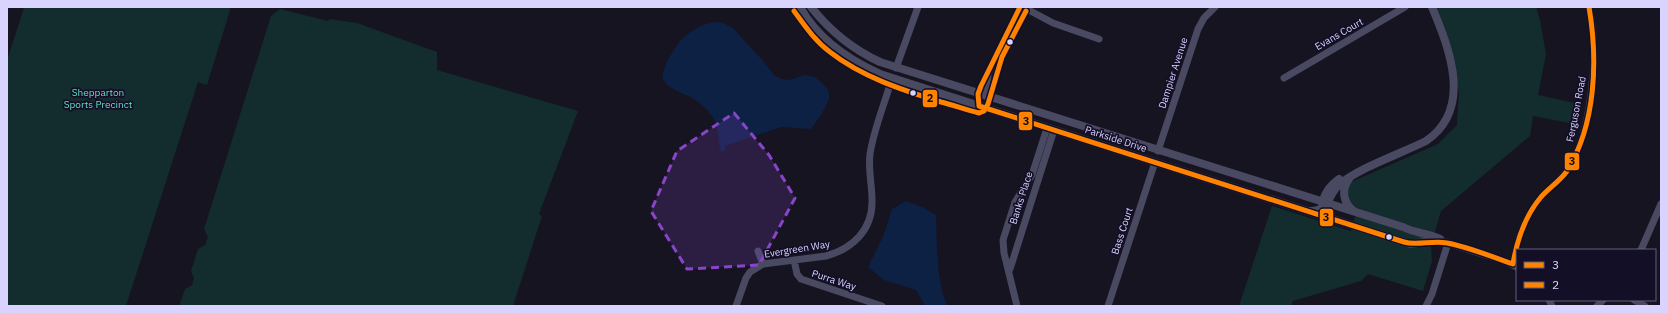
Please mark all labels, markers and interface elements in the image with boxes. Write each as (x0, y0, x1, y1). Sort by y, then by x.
street label: Evans Court (1313, 15, 1366, 53)
street label: Dampier Avenue (1155, 35, 1191, 110)
unlabelled marker (1005, 37, 1015, 47)
street label: Ferguson Road (1563, 75, 1589, 143)
park label: Shepparton Sports Precinct (64, 86, 133, 111)
unlabelled marker (908, 88, 918, 98)
line badge: 2 (922, 89, 938, 108)
text: 2 (927, 91, 934, 105)
line badge: 3 (1018, 111, 1033, 131)
text: 3 (1023, 114, 1029, 128)
street label: Parkside Drive (1083, 123, 1149, 155)
line badge: 3 (1564, 152, 1580, 171)
text: 3 (1569, 154, 1575, 168)
street label: Banks Place (1006, 170, 1036, 226)
street label: Bass Court (1108, 205, 1136, 256)
line badge: 3 (1319, 208, 1334, 227)
text: 3 (1323, 210, 1329, 224)
unlabelled marker (1384, 232, 1394, 242)
street label: Evergreen Way (763, 237, 831, 261)
legend (1516, 249, 1656, 301)
text: 3 (1552, 257, 1559, 272)
street label: Purra Way (810, 267, 858, 293)
text: 2 (1552, 277, 1559, 292)

